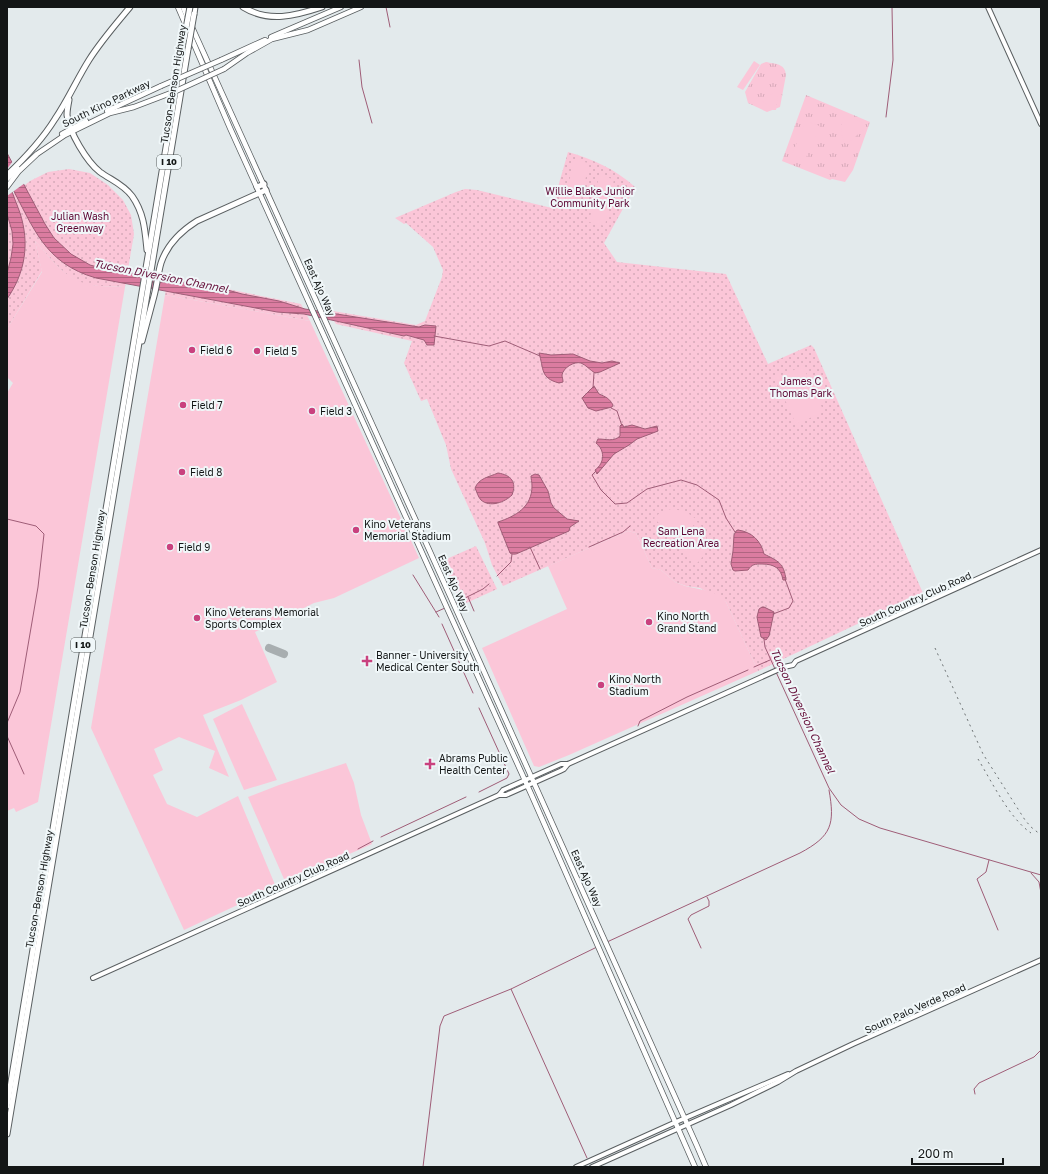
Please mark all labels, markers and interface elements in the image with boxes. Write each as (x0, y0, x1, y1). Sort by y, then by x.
street label: Tucson–Benson Highway (158, 24, 188, 144)
street label: South Kino Parkway (60, 76, 152, 129)
road number: I 10 (157, 155, 181, 169)
park label: Willie Blake Junior Community Park (545, 185, 635, 209)
park label: Julian Wash Greenway (51, 210, 109, 234)
water label: Tucson Diversion Channel (93, 256, 230, 295)
street label: East Ajo Way (302, 256, 338, 318)
place label: Field 6 (200, 344, 232, 356)
marker: Field 6 (187, 345, 197, 355)
place label: Field 5 (265, 345, 297, 357)
marker: Field 5 (252, 346, 262, 356)
park label: James C Thomas Park (770, 375, 832, 399)
place label: Field 7 (191, 399, 222, 411)
marker: Field 7 (178, 400, 188, 410)
place label: Field 3 (320, 405, 352, 417)
marker: Field 3 (307, 406, 317, 416)
place label: Field 8 (190, 466, 222, 478)
marker: Field 8 (177, 467, 187, 477)
street label: Tucson–Benson Highway (77, 509, 107, 629)
place label: Kino Veterans Memorial Stadium (364, 518, 451, 542)
marker: Kino Veterans Memorial Stadium (351, 525, 361, 535)
park label: Sam Lena Recreation Area (643, 525, 719, 549)
place label: Field 9 (178, 541, 210, 553)
marker: Field 9 (165, 542, 175, 552)
street label: East Ajo Way (436, 552, 472, 614)
street label: South Country Club Road (857, 569, 973, 629)
place label: Kino Veterans Memorial Sports Complex (205, 606, 319, 630)
place label: Kino North Grand Stand (657, 610, 716, 634)
marker: Kino Veterans Memorial Sports Complex (192, 613, 202, 623)
marker: Kino North Grand Stand (644, 617, 654, 627)
road number: I 10 (71, 638, 95, 652)
water label: Tucson Diversion Channel (769, 646, 838, 776)
place label: Banner - University Medical Center South (376, 649, 479, 673)
marker: Banner - University Medical Center South (361, 655, 373, 667)
place label: Kino North Stadium (609, 673, 661, 697)
marker: Kino North Stadium (596, 680, 606, 690)
place label: Abrams Public Health Center (439, 752, 509, 776)
marker: Abrams Public Health Center (424, 758, 436, 770)
street label: Tucson–Benson Highway (23, 829, 55, 949)
street label: East Ajo Way (569, 847, 605, 909)
street label: South Country Club Road (235, 849, 351, 909)
street label: South Palo Verde Road (863, 980, 967, 1036)
scale bar (912, 1140, 1003, 1166)
text: 200 m (918, 1146, 953, 1161)

